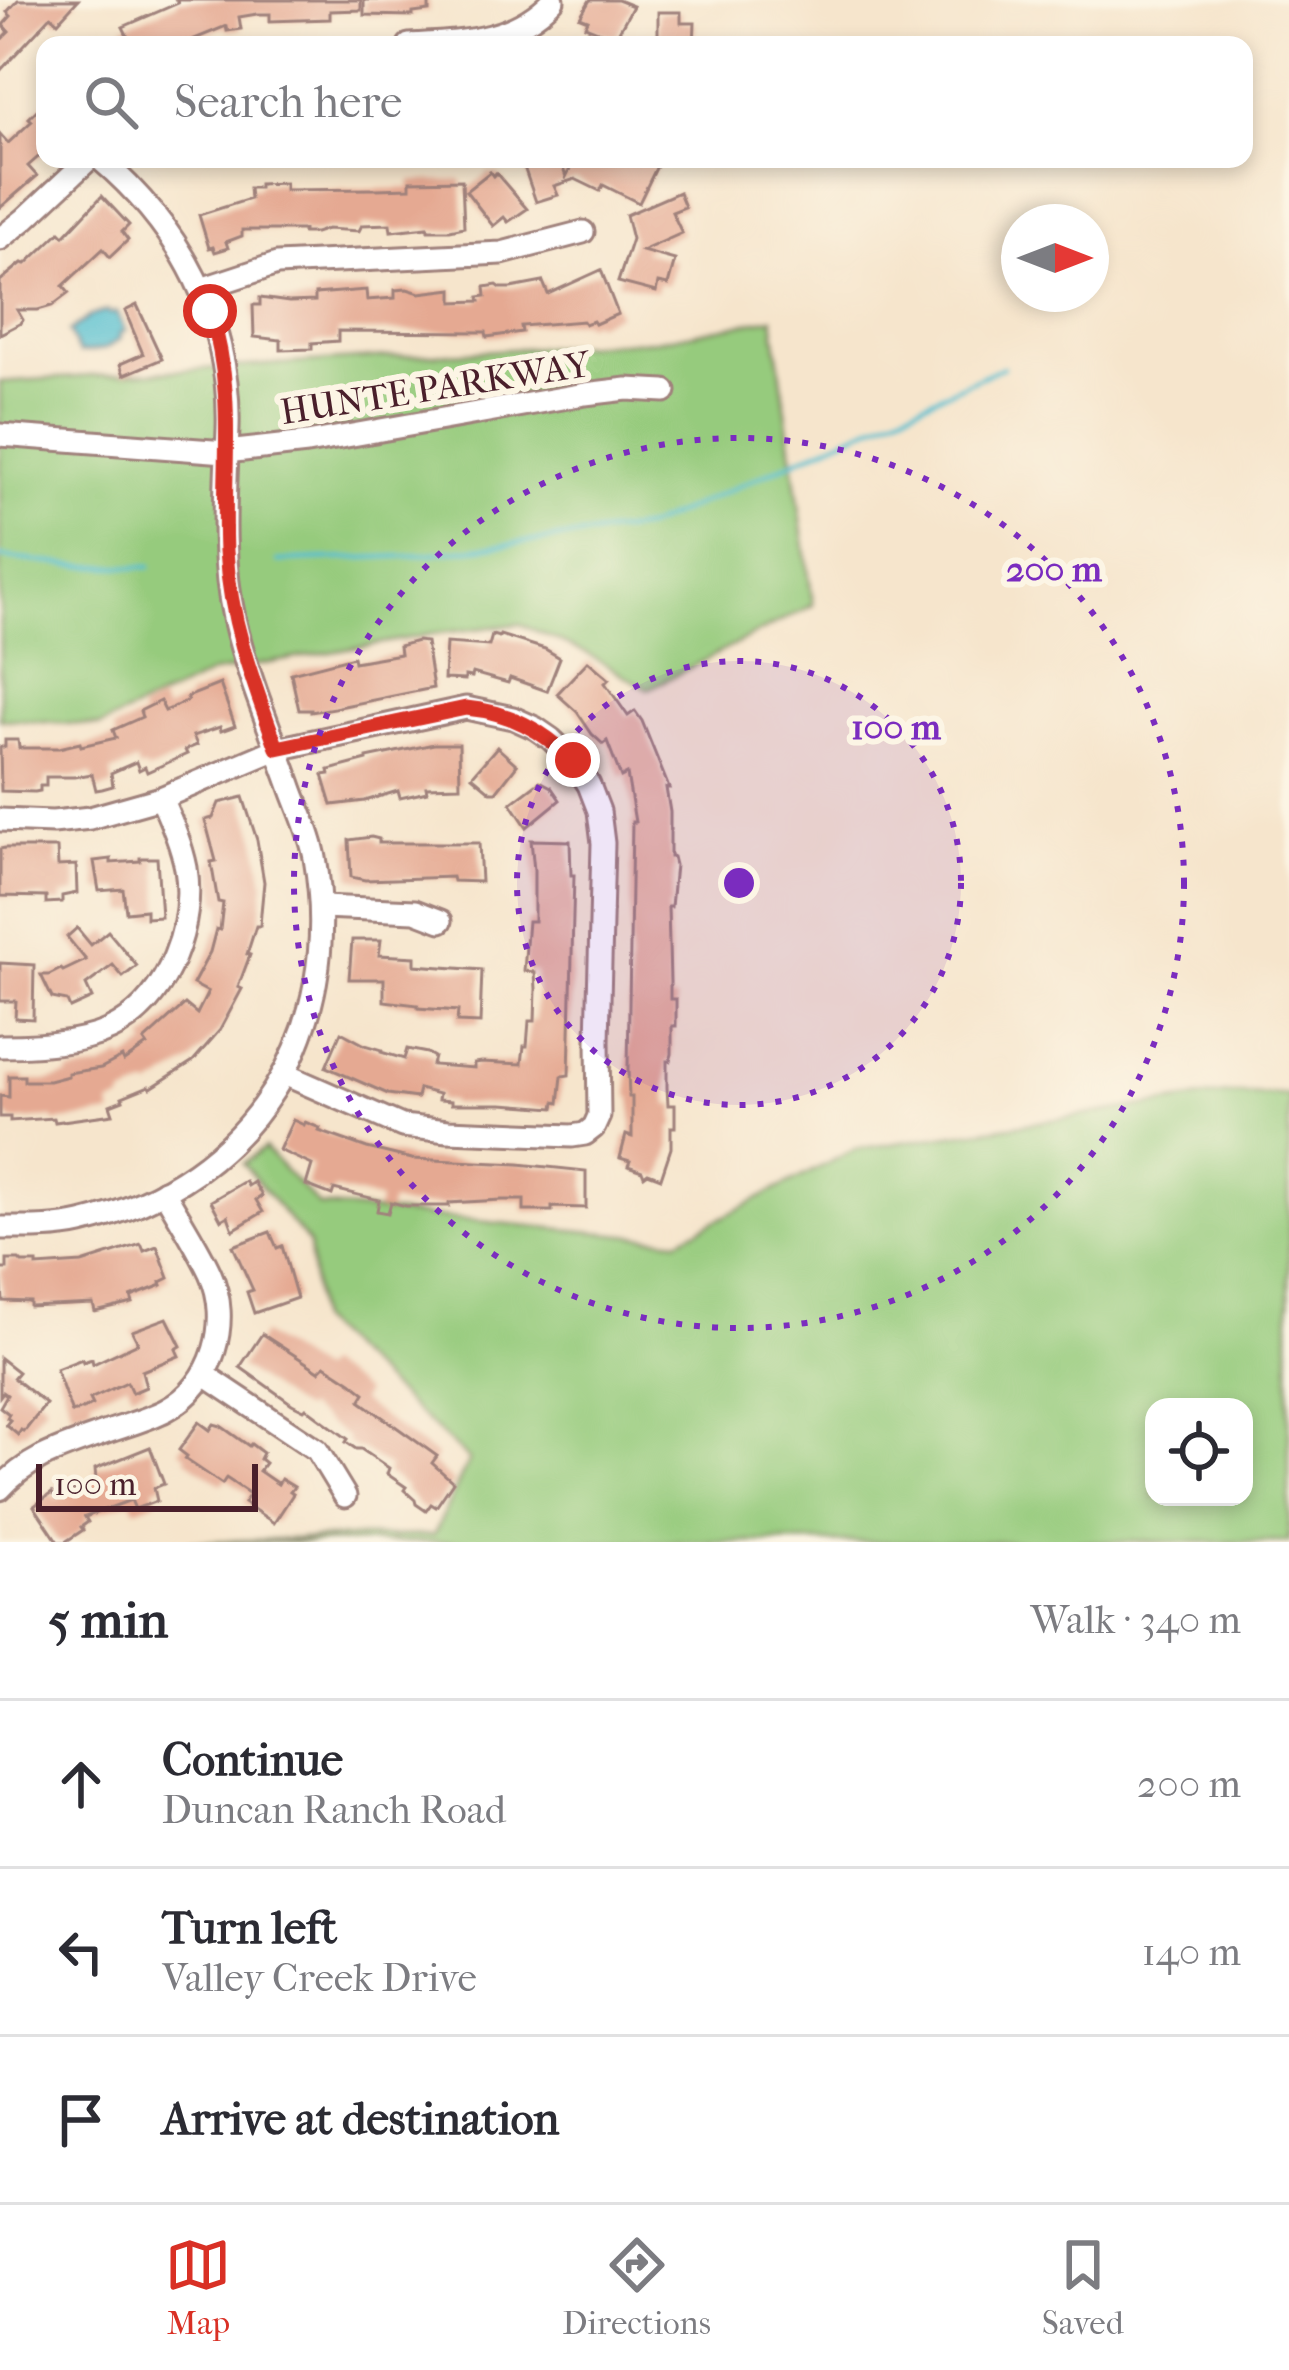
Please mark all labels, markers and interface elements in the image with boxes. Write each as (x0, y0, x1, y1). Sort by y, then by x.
search box (36, 36, 1253, 168)
icon: search (78, 69, 144, 135)
text: Search here (174, 76, 402, 129)
north arrow (1001, 204, 1109, 312)
route start (183, 284, 237, 338)
street label: HUNTE PARKWAY (277, 343, 594, 433)
text: 200 m (1006, 548, 1103, 590)
text: 100 m (851, 706, 942, 748)
route end (546, 733, 600, 787)
centre of rings (718, 862, 760, 904)
map controls (1145, 1398, 1253, 1506)
button: locate (1145, 1398, 1253, 1506)
scale bar (36, 1458, 258, 1511)
text: 100 m (54, 1465, 137, 1504)
text: 5 min (48, 1590, 168, 1650)
text: Walk · 340 m (1031, 1597, 1241, 1643)
text: Continue (162, 1734, 343, 1787)
icon: ahead (48, 1751, 114, 1817)
text: 200 m (1137, 1761, 1241, 1807)
text: Duncan Ranch Road (162, 1787, 506, 1833)
text: Turn left (162, 1902, 337, 1955)
icon: left (48, 1919, 114, 1985)
text: 140 m (1142, 1929, 1241, 1975)
text: Valley Creek Drive (162, 1955, 477, 2001)
icon: arrive (48, 2087, 114, 2153)
text: Arrive at destination (162, 2093, 559, 2146)
tab: Map (165, 2232, 231, 2343)
tab: Directions (562, 2232, 711, 2343)
tab: Saved (1042, 2232, 1124, 2343)

